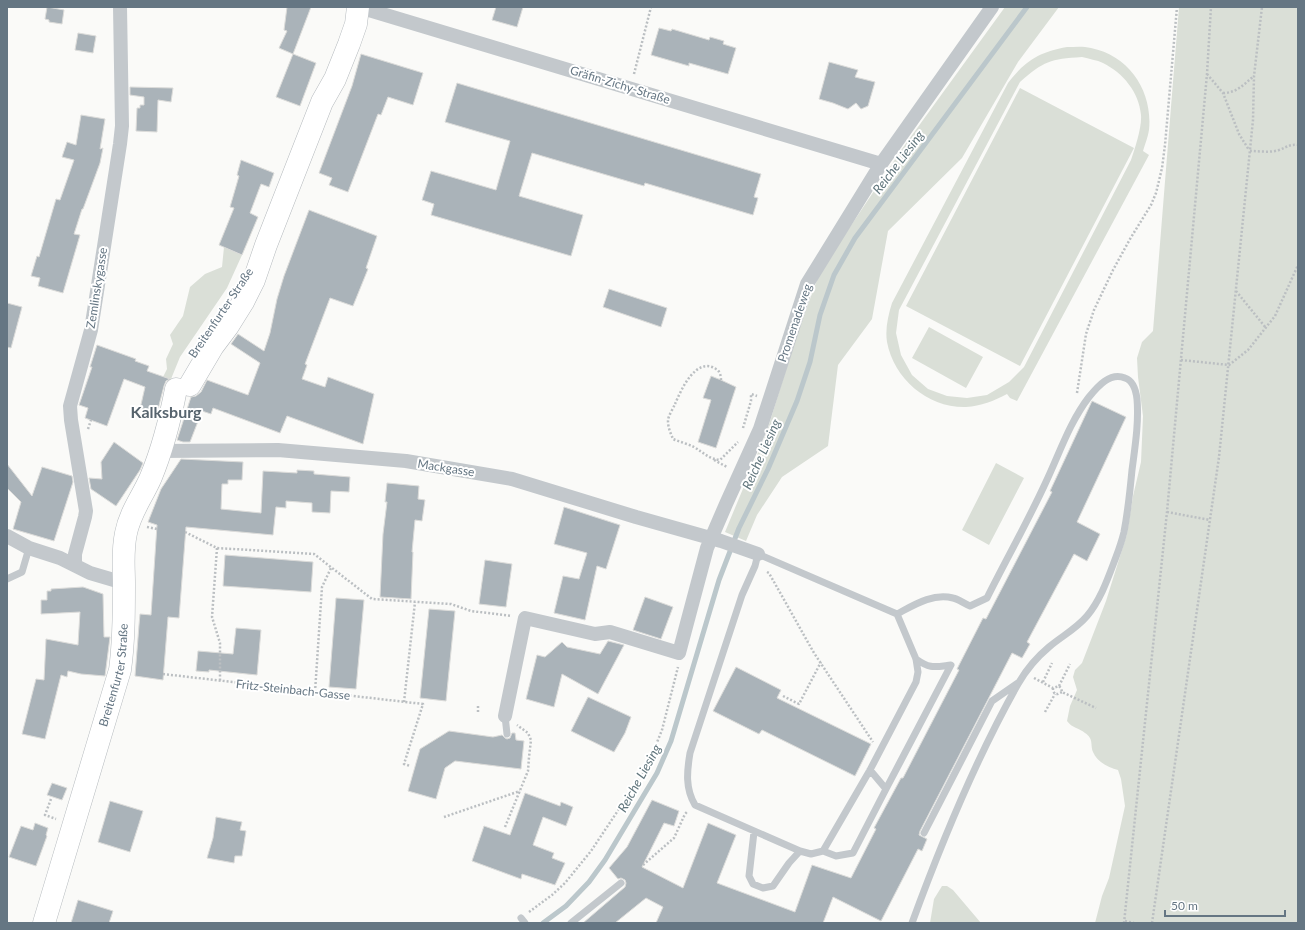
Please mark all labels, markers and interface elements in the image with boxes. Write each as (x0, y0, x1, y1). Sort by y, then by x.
street label: Gräfin-Zichy-Straße (568, 62, 672, 107)
water label: Reiche Liesing (869, 127, 927, 197)
street label: Zemlinskygasse (83, 246, 110, 330)
street label: Breitenfurter Straße (185, 265, 256, 361)
street label: Promenadeweg (774, 282, 815, 364)
district label: Kalksburg (130, 402, 202, 421)
water label: Reiche Liesing (738, 416, 784, 492)
street label: Mackgasse (416, 456, 476, 479)
street label: Breitenfurter Straße (95, 623, 131, 728)
street label: Fritz-Steinbach-Gasse (235, 676, 351, 703)
water label: Reiche Liesing (614, 741, 665, 815)
scale bar (1165, 892, 1285, 918)
text: 50 m (1171, 898, 1198, 913)

